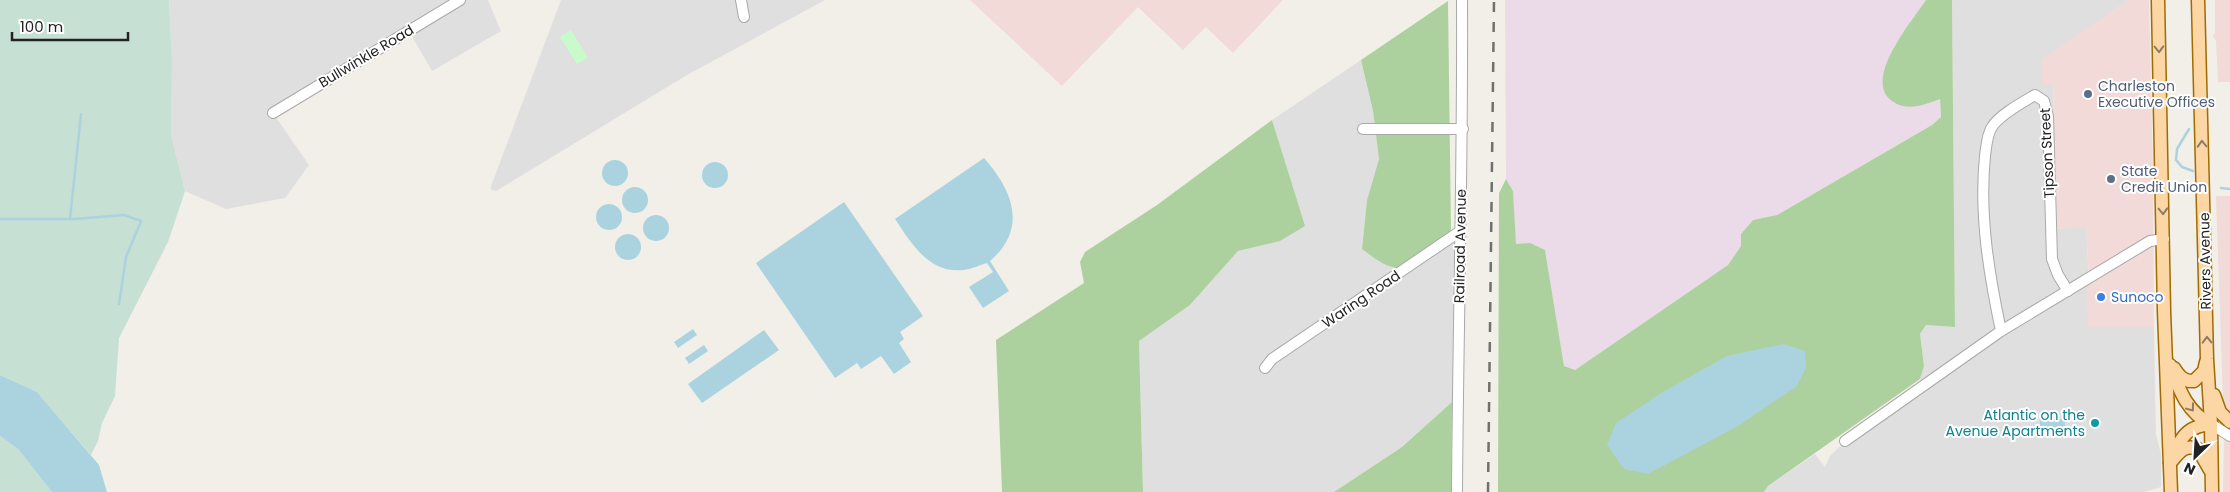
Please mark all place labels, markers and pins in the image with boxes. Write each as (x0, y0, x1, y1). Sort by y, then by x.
place label: Charleston Executive Offices (2098, 76, 2215, 112)
marker: Charleston Executive Offices (2082, 88, 2094, 100)
place label: State Credit Union (2121, 161, 2207, 197)
marker: State Credit Union (2105, 173, 2117, 185)
place label: Sunoco (2111, 287, 2164, 307)
marker: Sunoco (2095, 291, 2107, 303)
place label: Atlantic on the Avenue Apartments (1946, 405, 2085, 441)
marker: Atlantic on the Avenue Apartments (2089, 417, 2101, 429)

